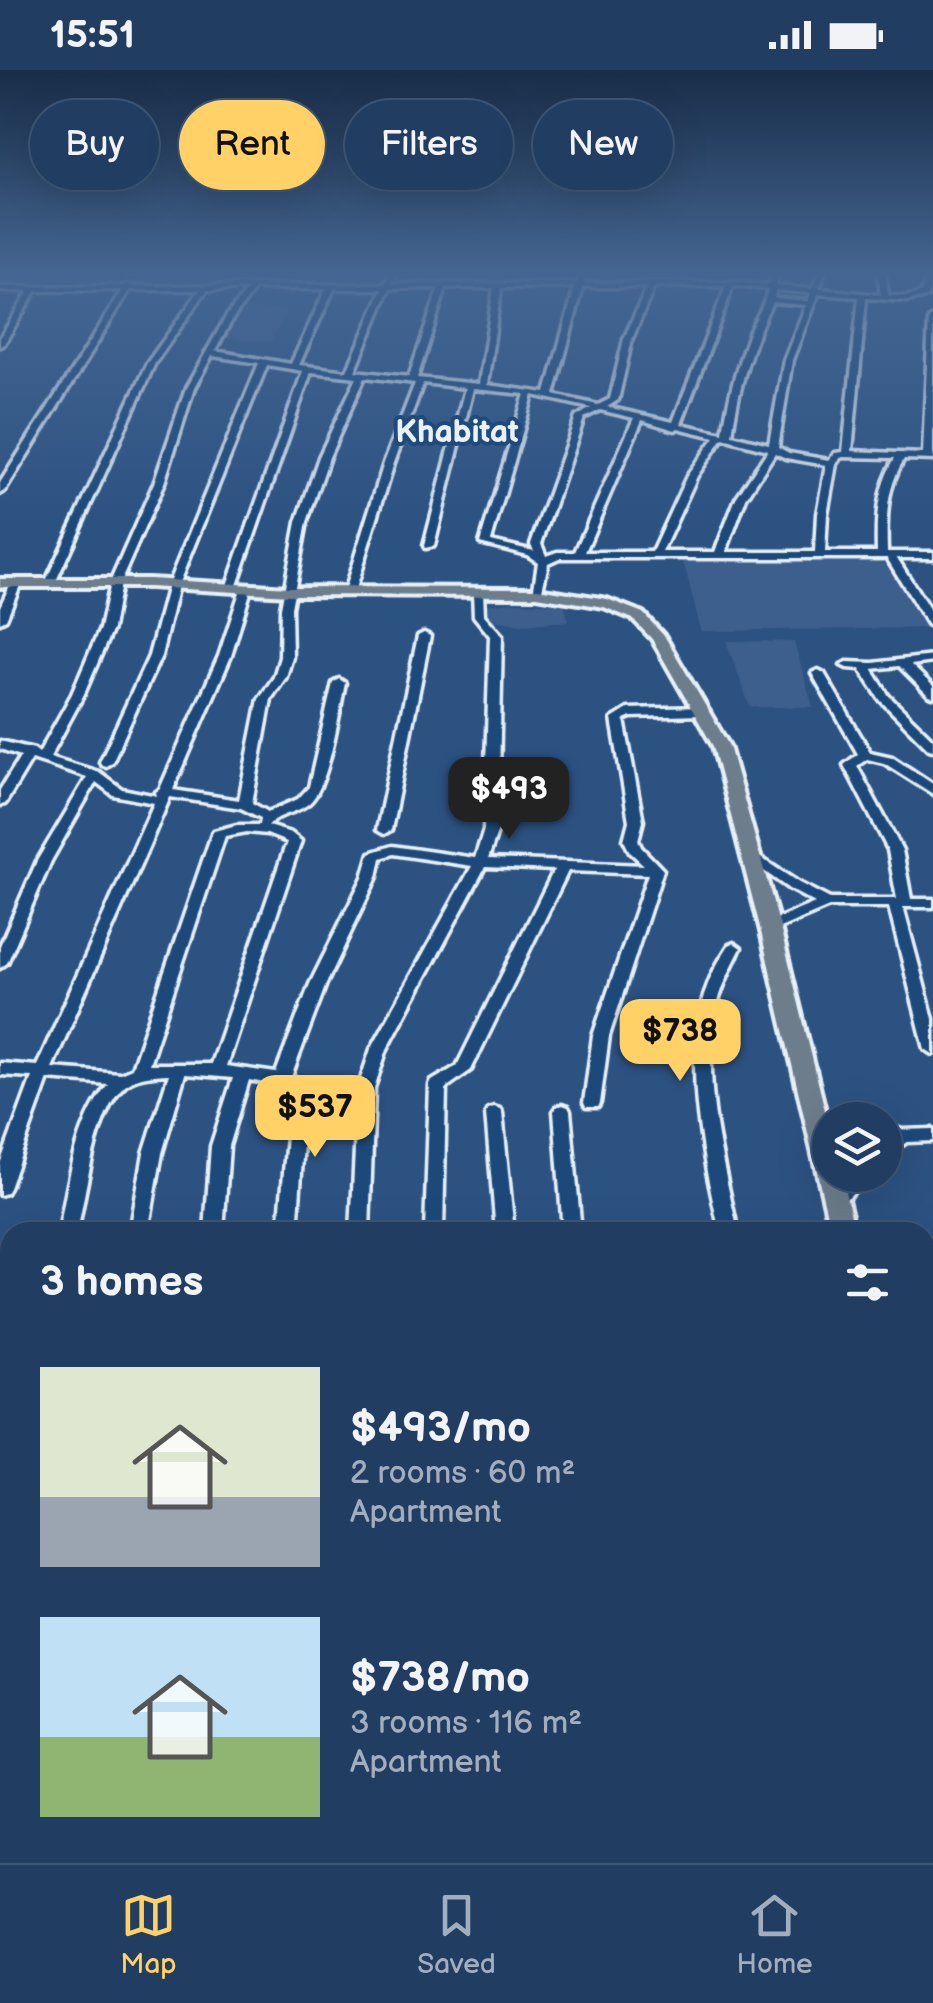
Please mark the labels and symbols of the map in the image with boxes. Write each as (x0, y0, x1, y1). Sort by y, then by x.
district label: Khabitat (395, 413, 519, 452)
pin: $493 (450, 757, 568, 842)
pin: $738 (621, 999, 739, 1084)
pin: $537 (256, 1075, 374, 1160)

